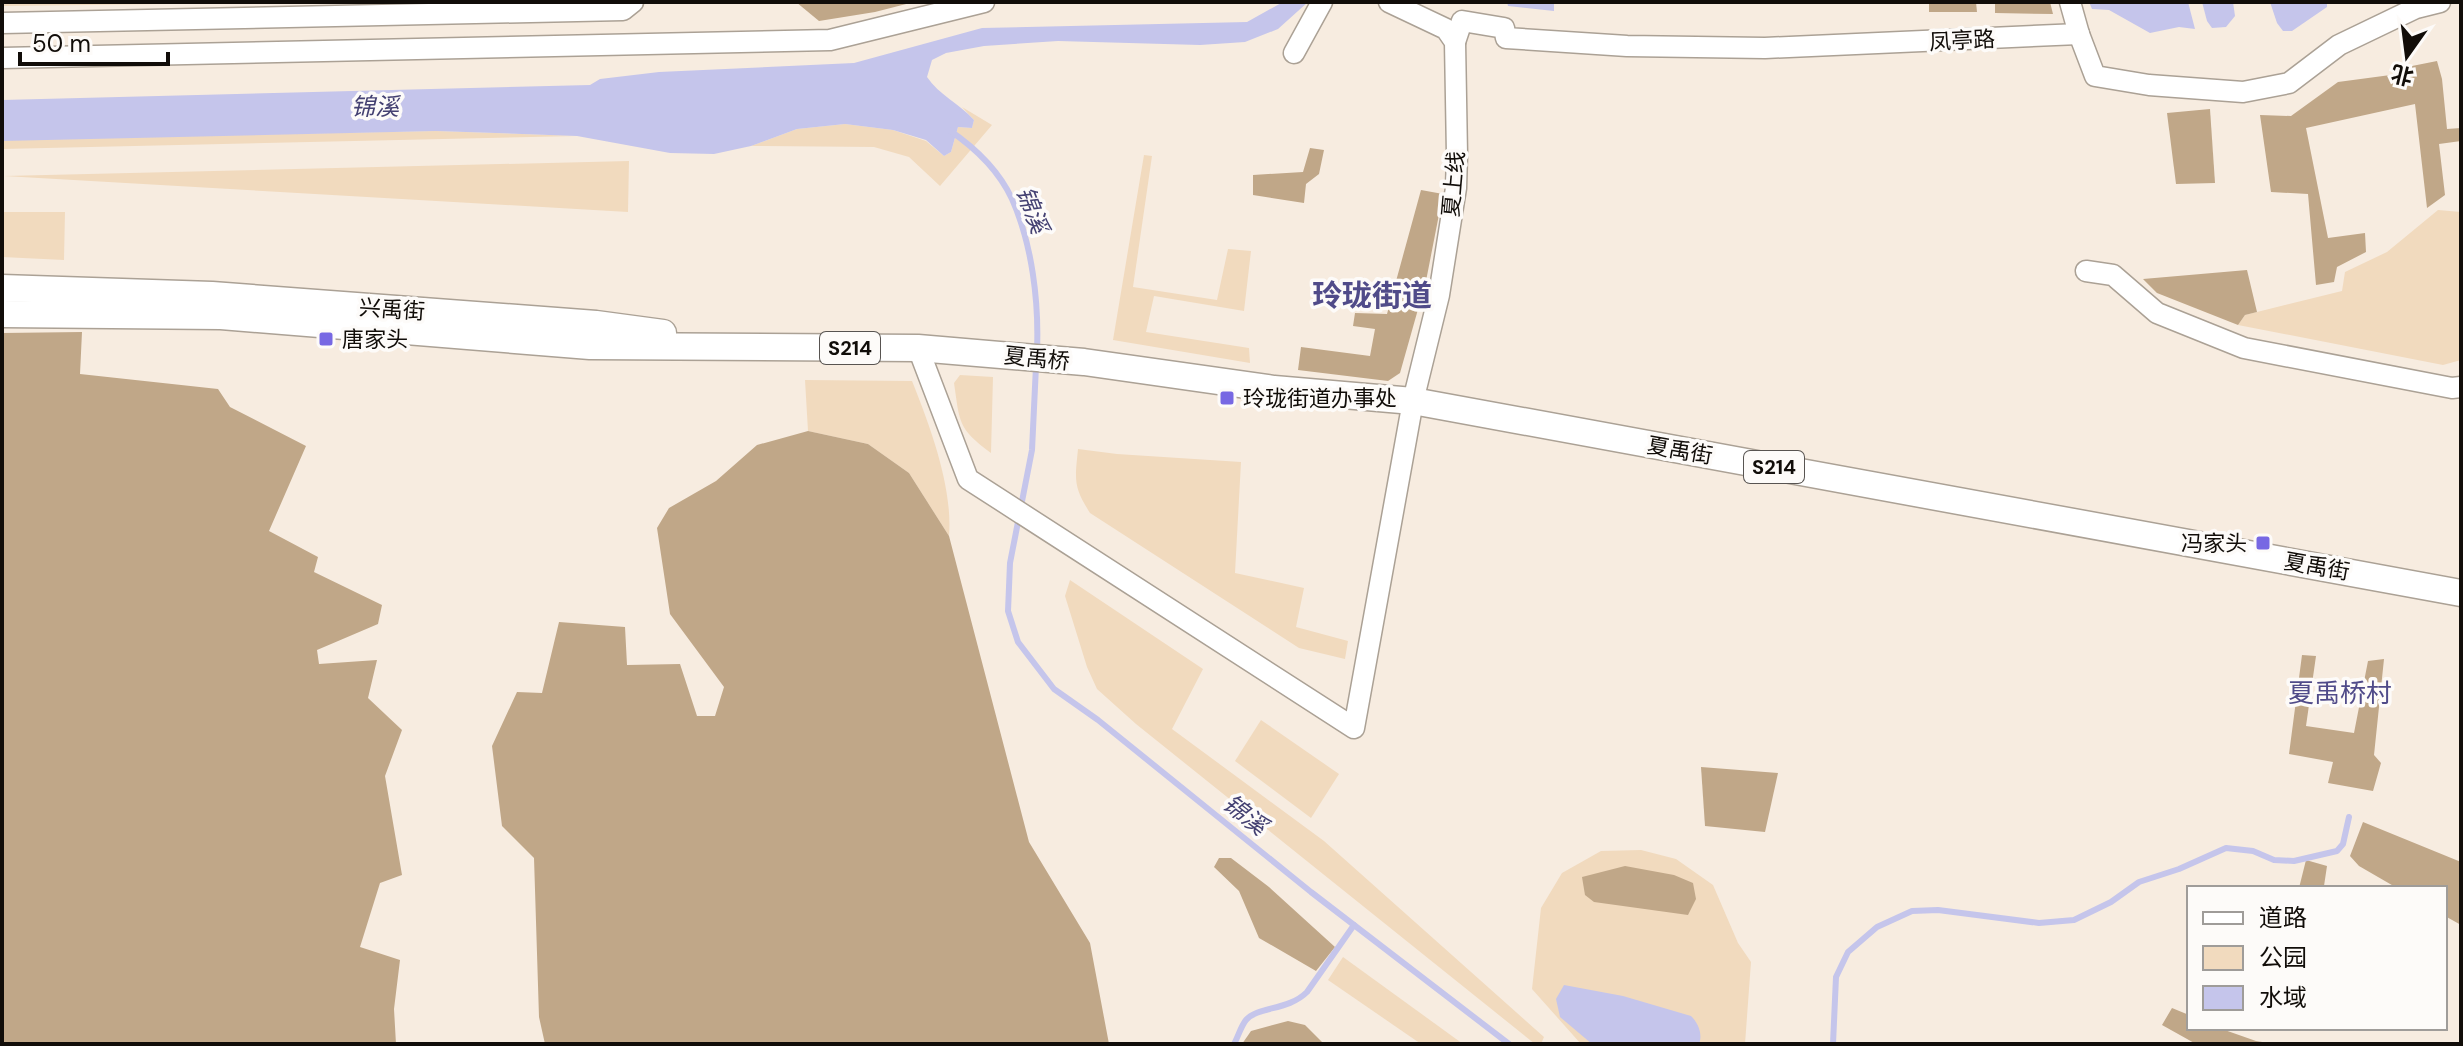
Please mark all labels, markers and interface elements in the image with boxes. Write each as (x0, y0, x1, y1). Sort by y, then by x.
scale bar (20, 16, 168, 66)
north arrow (2367, 16, 2447, 96)
street label: 凤亭路 (1928, 24, 1996, 57)
text: 50 m (32, 28, 91, 59)
text: 北 (2388, 58, 2416, 92)
water label: 锦溪 (351, 91, 402, 122)
street label: 夏上线 (1436, 150, 1471, 218)
water label: 锦溪 (1009, 182, 1057, 241)
district label: 玲珑街道 (1312, 276, 1432, 315)
street label: 兴禹街 (358, 293, 426, 326)
place label: 唐家头 (342, 325, 408, 354)
marker: 唐家头 (317, 330, 335, 348)
road number: S214 (820, 332, 880, 364)
street label: 夏禹桥 (1003, 341, 1071, 376)
place label: 玲珑街道办事处 (1243, 384, 1397, 413)
marker: 玲珑街道办事处 (1218, 389, 1236, 407)
street label: 夏禹街 (1645, 430, 1715, 471)
road number: S214 (1744, 451, 1804, 483)
place label: 冯家头 (2181, 529, 2247, 558)
marker: 冯家头 (2254, 534, 2272, 552)
street label: 夏禹街 (2282, 546, 2352, 587)
district label: 夏禹桥村 (2288, 676, 2392, 710)
water label: 锦溪 (1217, 788, 1276, 843)
legend (2187, 886, 2447, 1030)
text: 道路 (2259, 902, 2307, 933)
text: 公园 (2259, 942, 2307, 973)
text: 水域 (2259, 982, 2307, 1013)

